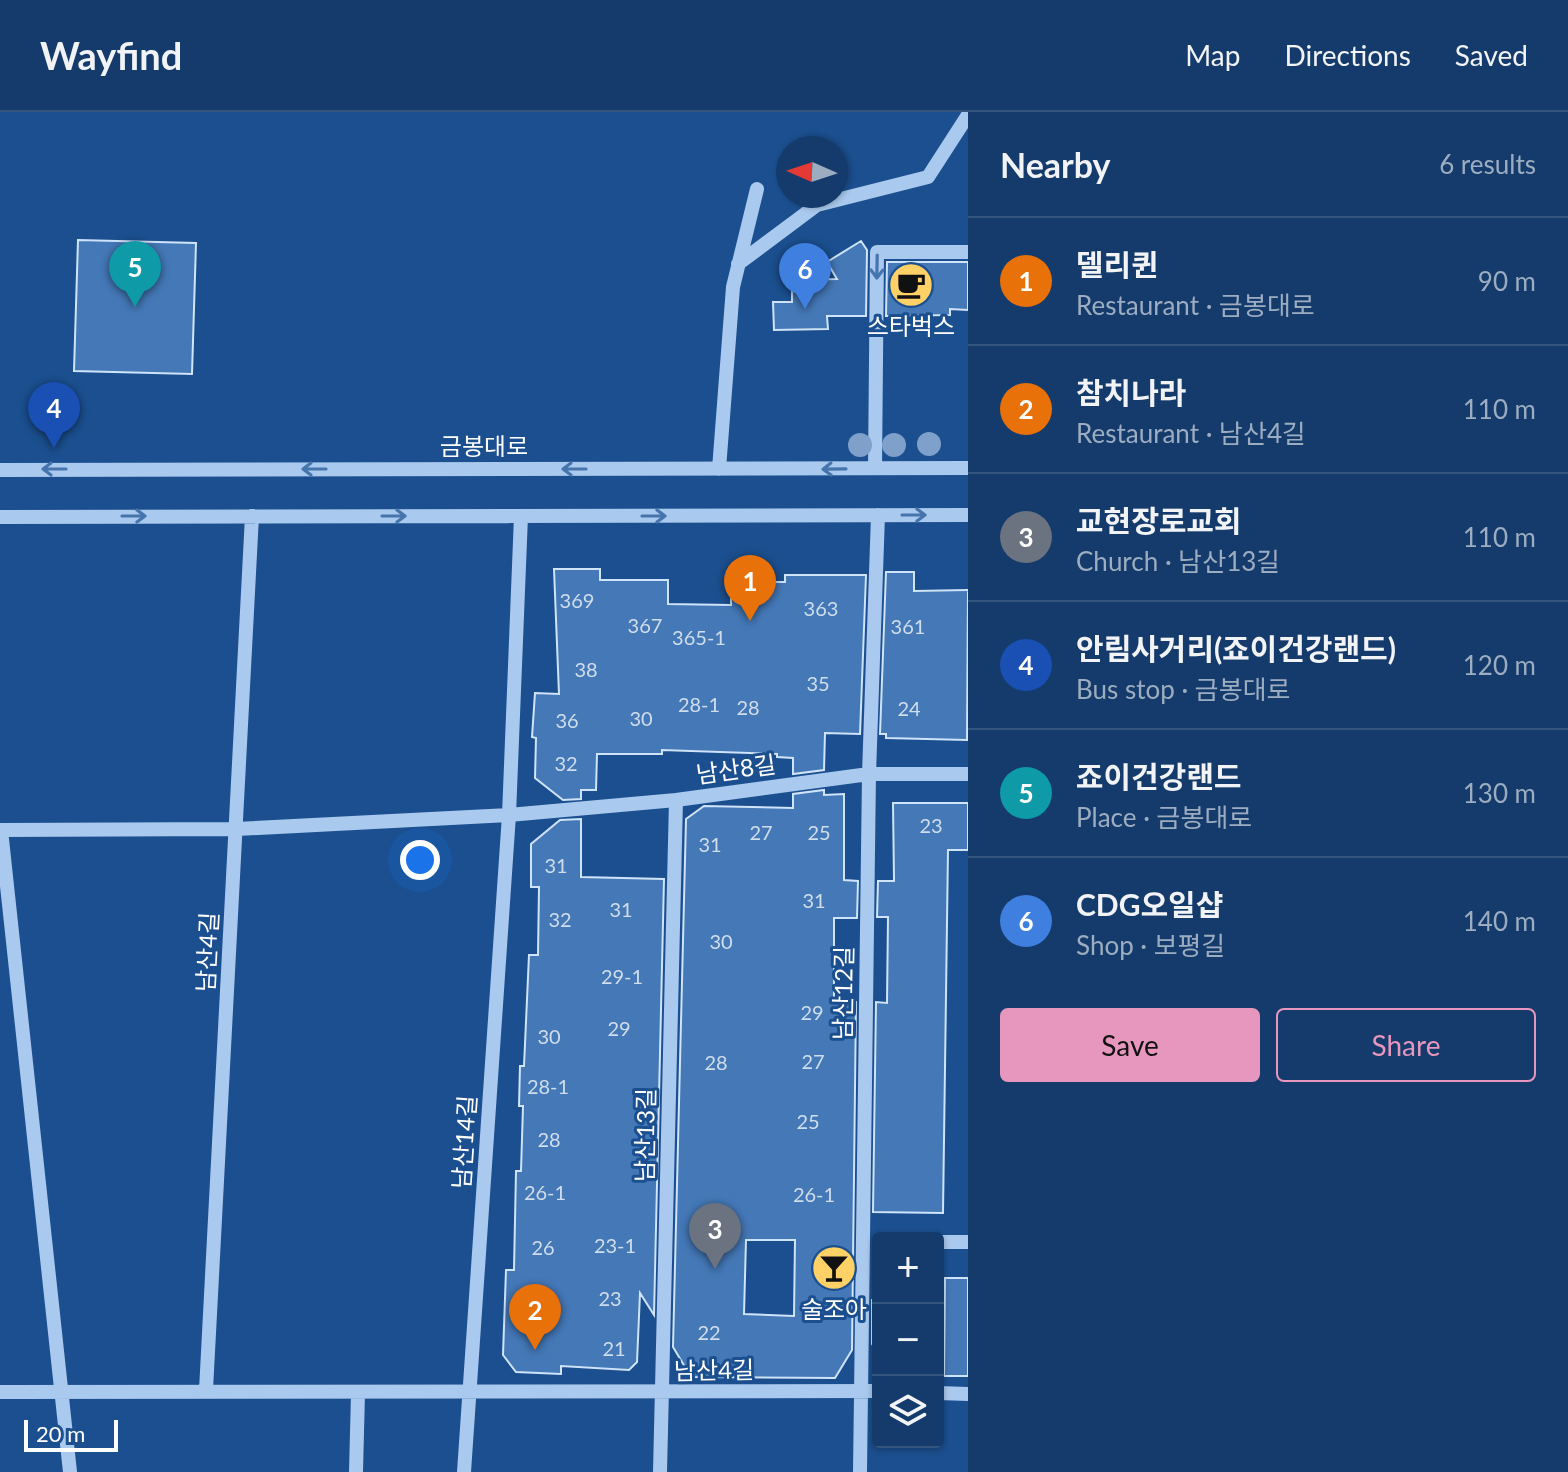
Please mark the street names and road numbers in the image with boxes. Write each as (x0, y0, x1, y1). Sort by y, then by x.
street label: 금봉대로 (440, 431, 528, 460)
street label: 남산8길 (694, 749, 778, 788)
street label: 남산4길 (190, 911, 223, 993)
street label: 남산12길 (827, 946, 858, 1040)
street label: 남산13길 (629, 1088, 660, 1182)
street label: 남산14길 (446, 1094, 481, 1190)
street label: 남산4길 (674, 1354, 754, 1385)

